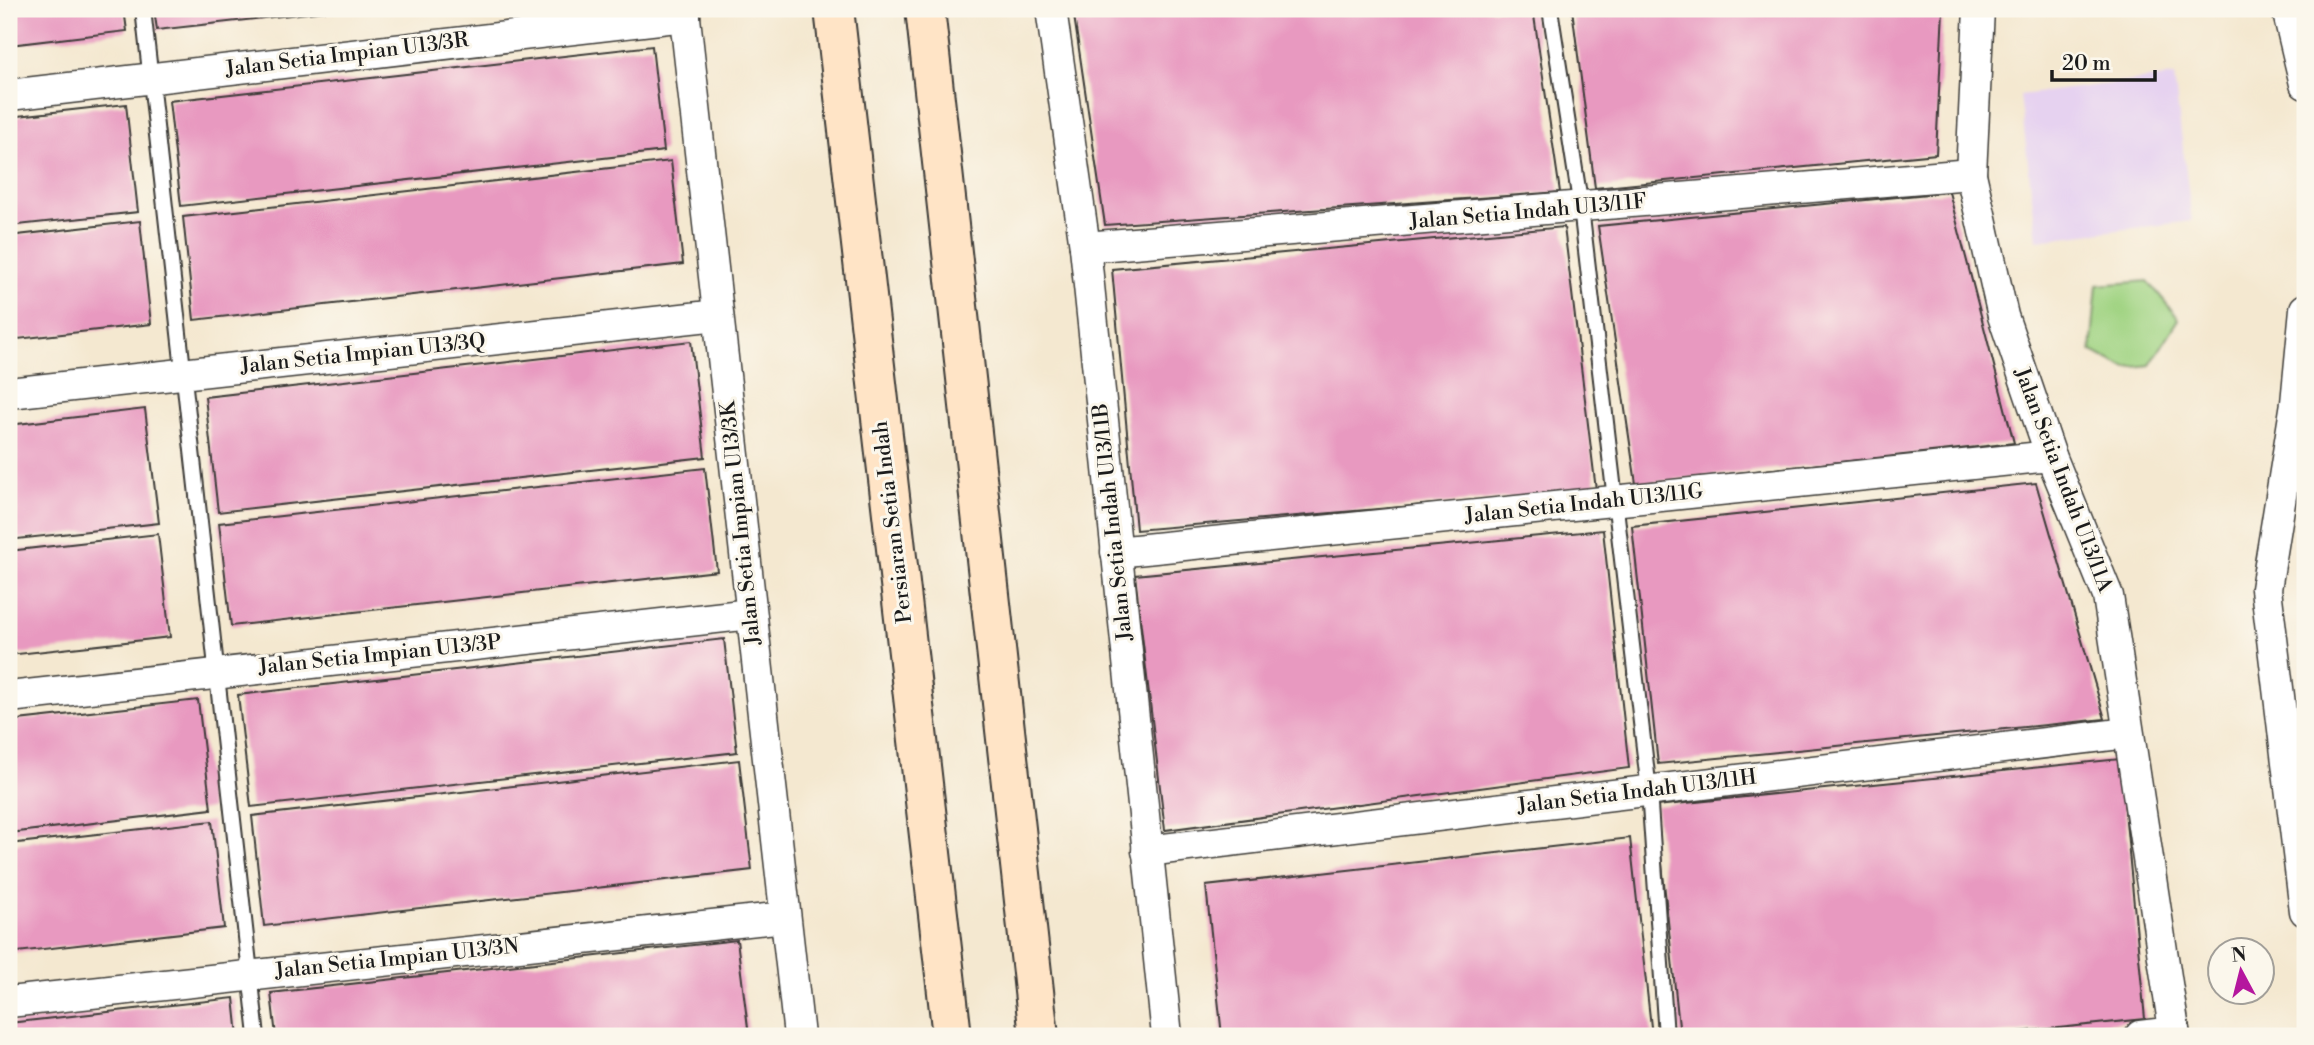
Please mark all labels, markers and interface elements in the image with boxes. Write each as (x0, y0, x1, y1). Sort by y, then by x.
street label: Jalan Setia Impian U13/3R (223, 27, 470, 83)
scale bar (2052, 38, 2155, 82)
text: 20 m (2062, 51, 2111, 77)
street label: Jalan Setia Indah U13/11F (1407, 189, 1648, 235)
street label: Jalan Setia Impian U13/3Q (238, 328, 487, 380)
street label: Jalan Setia Indah U13/11A (2008, 363, 2118, 596)
street label: Jalan Setia Impian U13/3K (715, 398, 767, 647)
street label: Jalan Setia Indah U13/11B (1088, 402, 1139, 643)
street label: Persiaran Setia Indah (868, 419, 918, 625)
street label: Jalan Setia Indah U13/11G (1463, 479, 1705, 530)
street label: Jalan Setia Impian U13/3P (256, 629, 503, 681)
street label: Jalan Setia Indah U13/11H (1515, 764, 1758, 820)
street label: Jalan Setia Impian U13/3N (273, 933, 521, 985)
north arrow (2206, 936, 2276, 1006)
text: N (2230, 942, 2248, 968)

